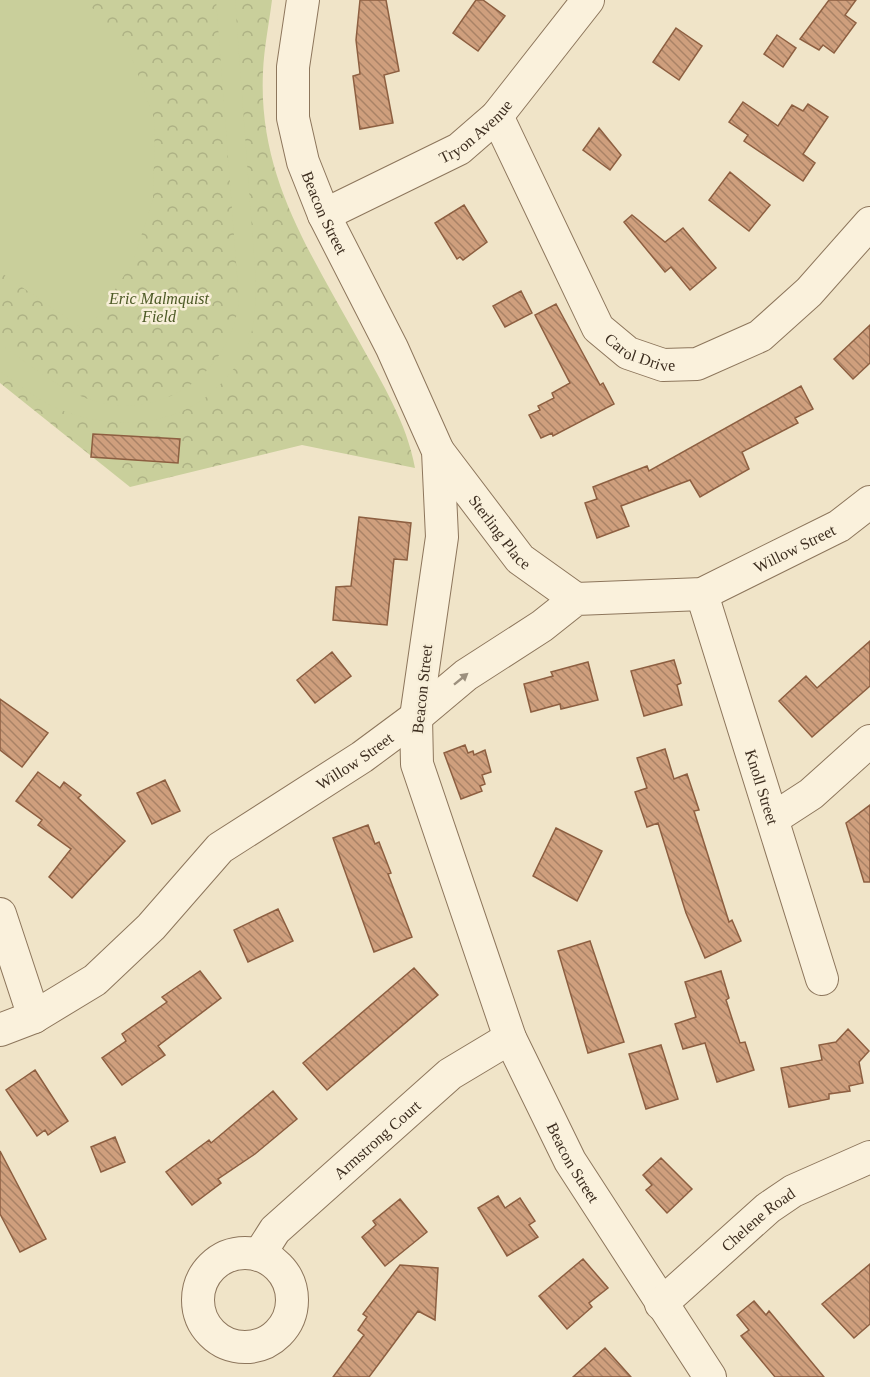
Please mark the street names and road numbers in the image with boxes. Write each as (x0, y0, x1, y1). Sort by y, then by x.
street label: Tryon Avenue (436, 96, 515, 166)
street label: Beacon Street (299, 169, 351, 257)
street label: Carol Drive (602, 329, 675, 374)
street label: Sterling Place (466, 492, 534, 572)
street label: Willow Street (751, 521, 838, 575)
street label: Beacon Street (409, 643, 435, 734)
street label: Willow Street (313, 728, 396, 793)
street label: Knoll Street (742, 747, 782, 827)
street label: Armstrong Court (330, 1096, 424, 1182)
street label: Beacon Street (544, 1120, 603, 1206)
street label: Chelene Road (718, 1184, 798, 1254)

